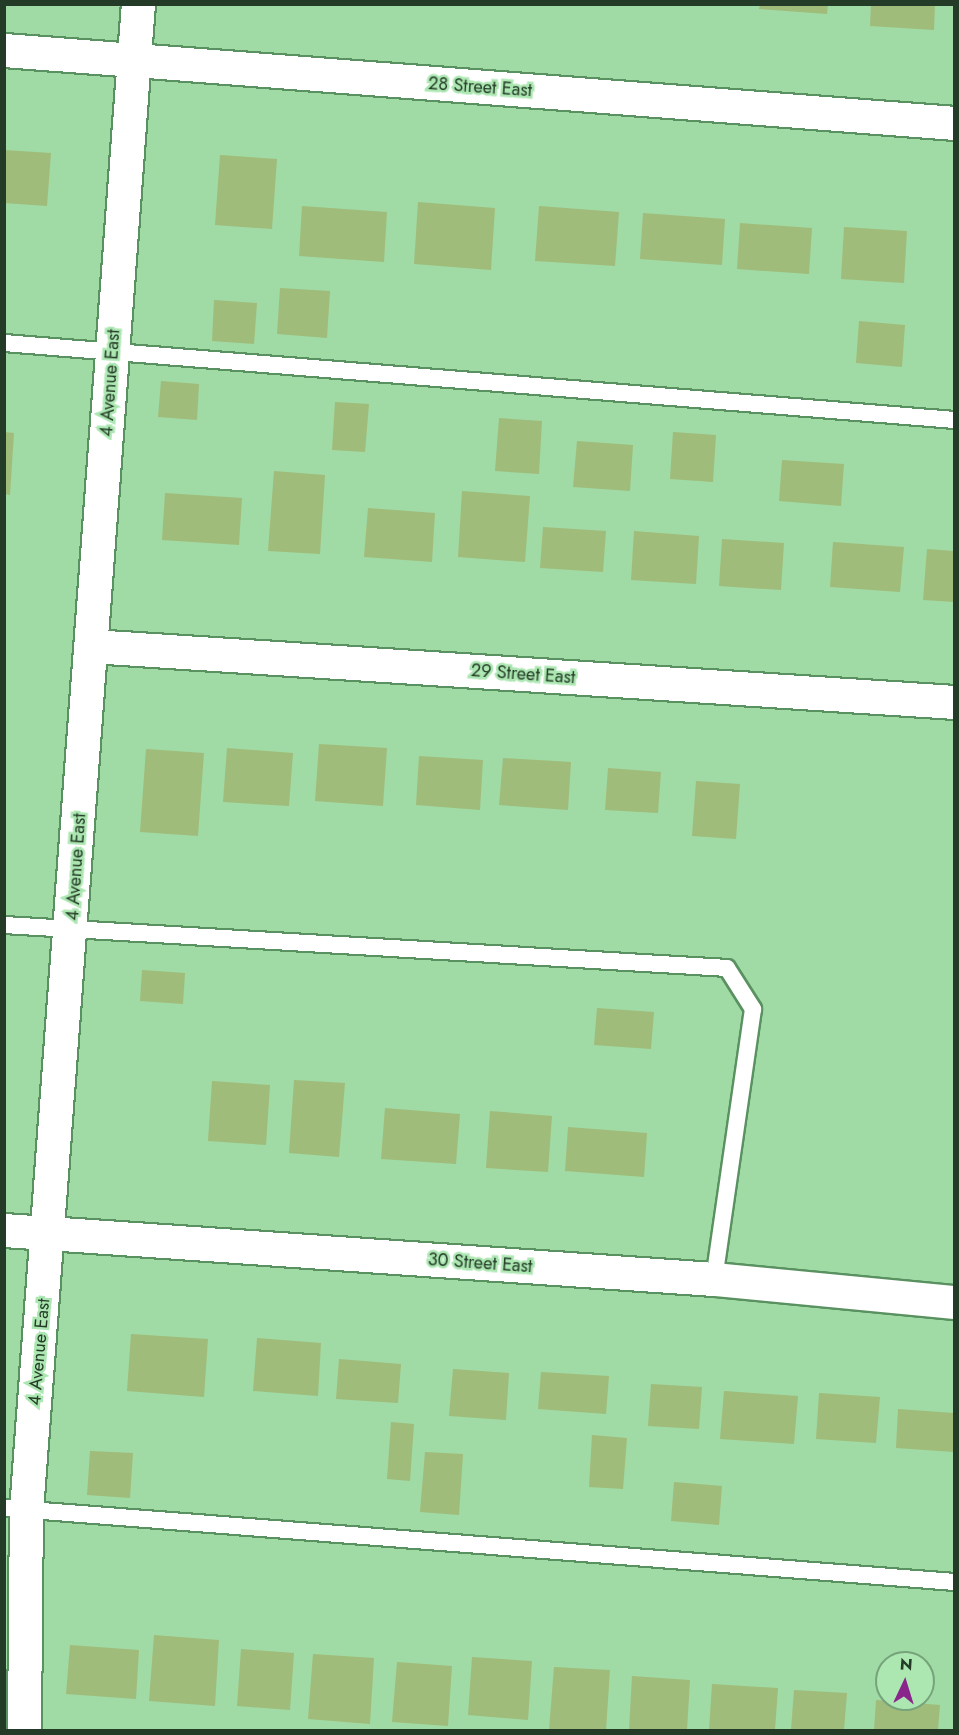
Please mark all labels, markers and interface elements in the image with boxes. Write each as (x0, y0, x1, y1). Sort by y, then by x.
street label: 28 Street East (427, 73, 533, 101)
street label: 4 Avenue East (95, 329, 125, 437)
street label: 29 Street East (470, 660, 576, 688)
street label: 4 Avenue East (61, 813, 91, 921)
street label: 30 Street East (427, 1249, 533, 1277)
street label: 4 Avenue East (24, 1298, 54, 1406)
north arrow (875, 1651, 935, 1711)
text: N (899, 1653, 913, 1676)

